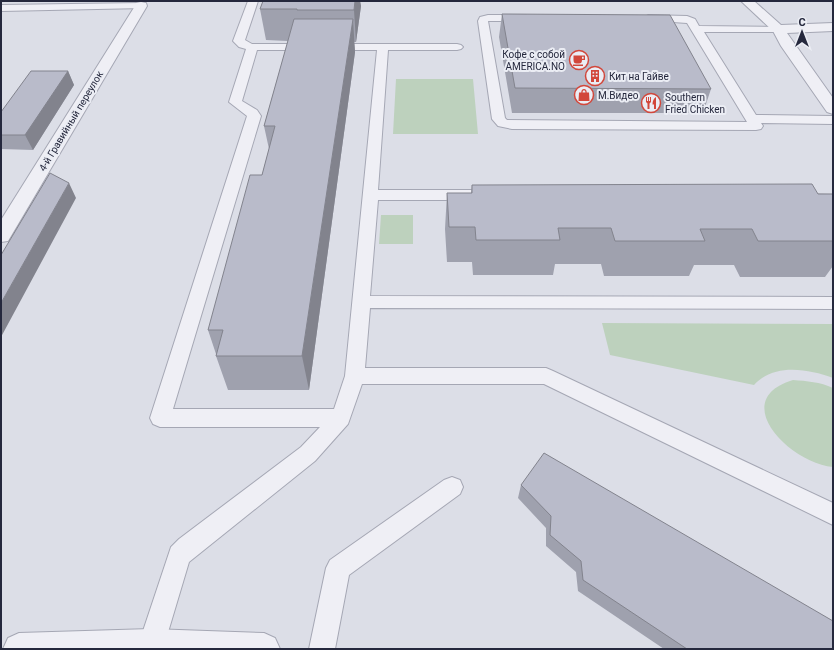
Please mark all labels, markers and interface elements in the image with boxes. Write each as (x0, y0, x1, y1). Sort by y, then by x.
north arrow (782, 12, 822, 52)
text: С (798, 16, 806, 29)
place label: Кофе с собой AMERICA.NO (502, 49, 565, 72)
cafe icon: Кофе с собой AMERICA.NO (568, 49, 590, 71)
building icon: Кит на Гайве (584, 65, 606, 87)
street label: 4-й Гравийный переулок (37, 69, 106, 173)
place label: Кит на Гайве (609, 71, 669, 82)
shop icon: М.Видео (573, 84, 595, 106)
place label: М.Видео (598, 90, 639, 101)
restaurant icon: Southern Fried Chicken (640, 92, 662, 114)
place label: Southern Fried Chicken (665, 92, 725, 115)

